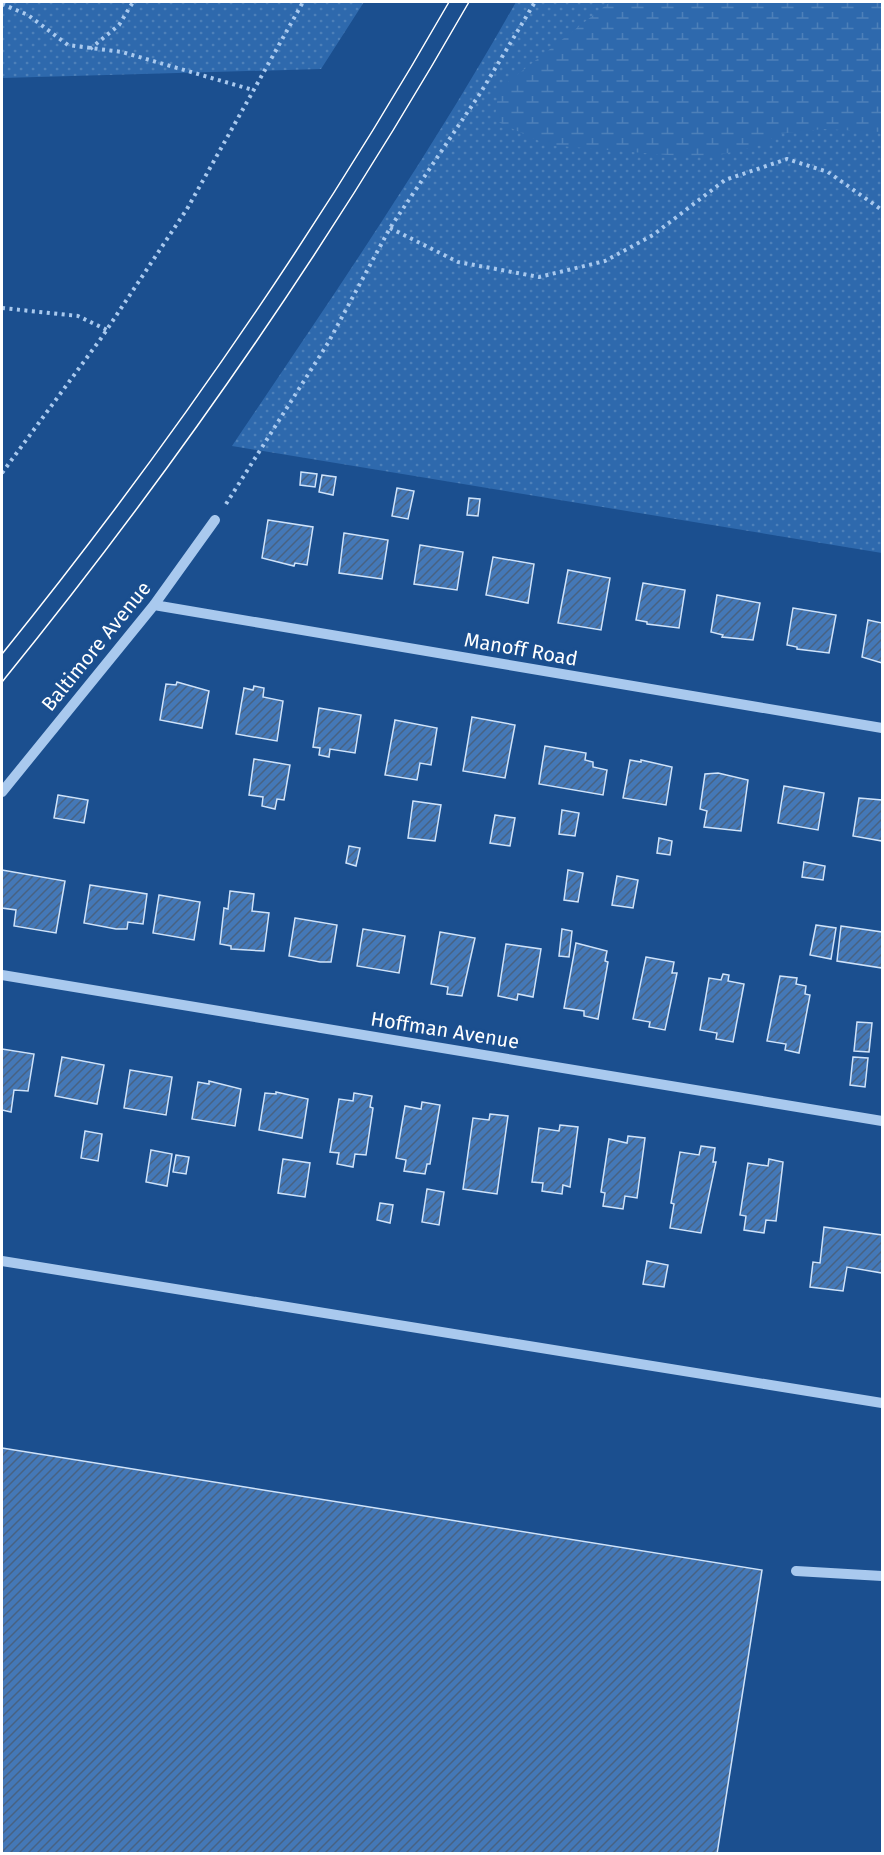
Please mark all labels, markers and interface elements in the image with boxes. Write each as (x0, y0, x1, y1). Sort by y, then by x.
street label: Baltimore Avenue (36, 576, 156, 716)
street label: Manoff Road (462, 627, 580, 671)
street label: Hoffman Avenue (369, 1006, 521, 1054)

